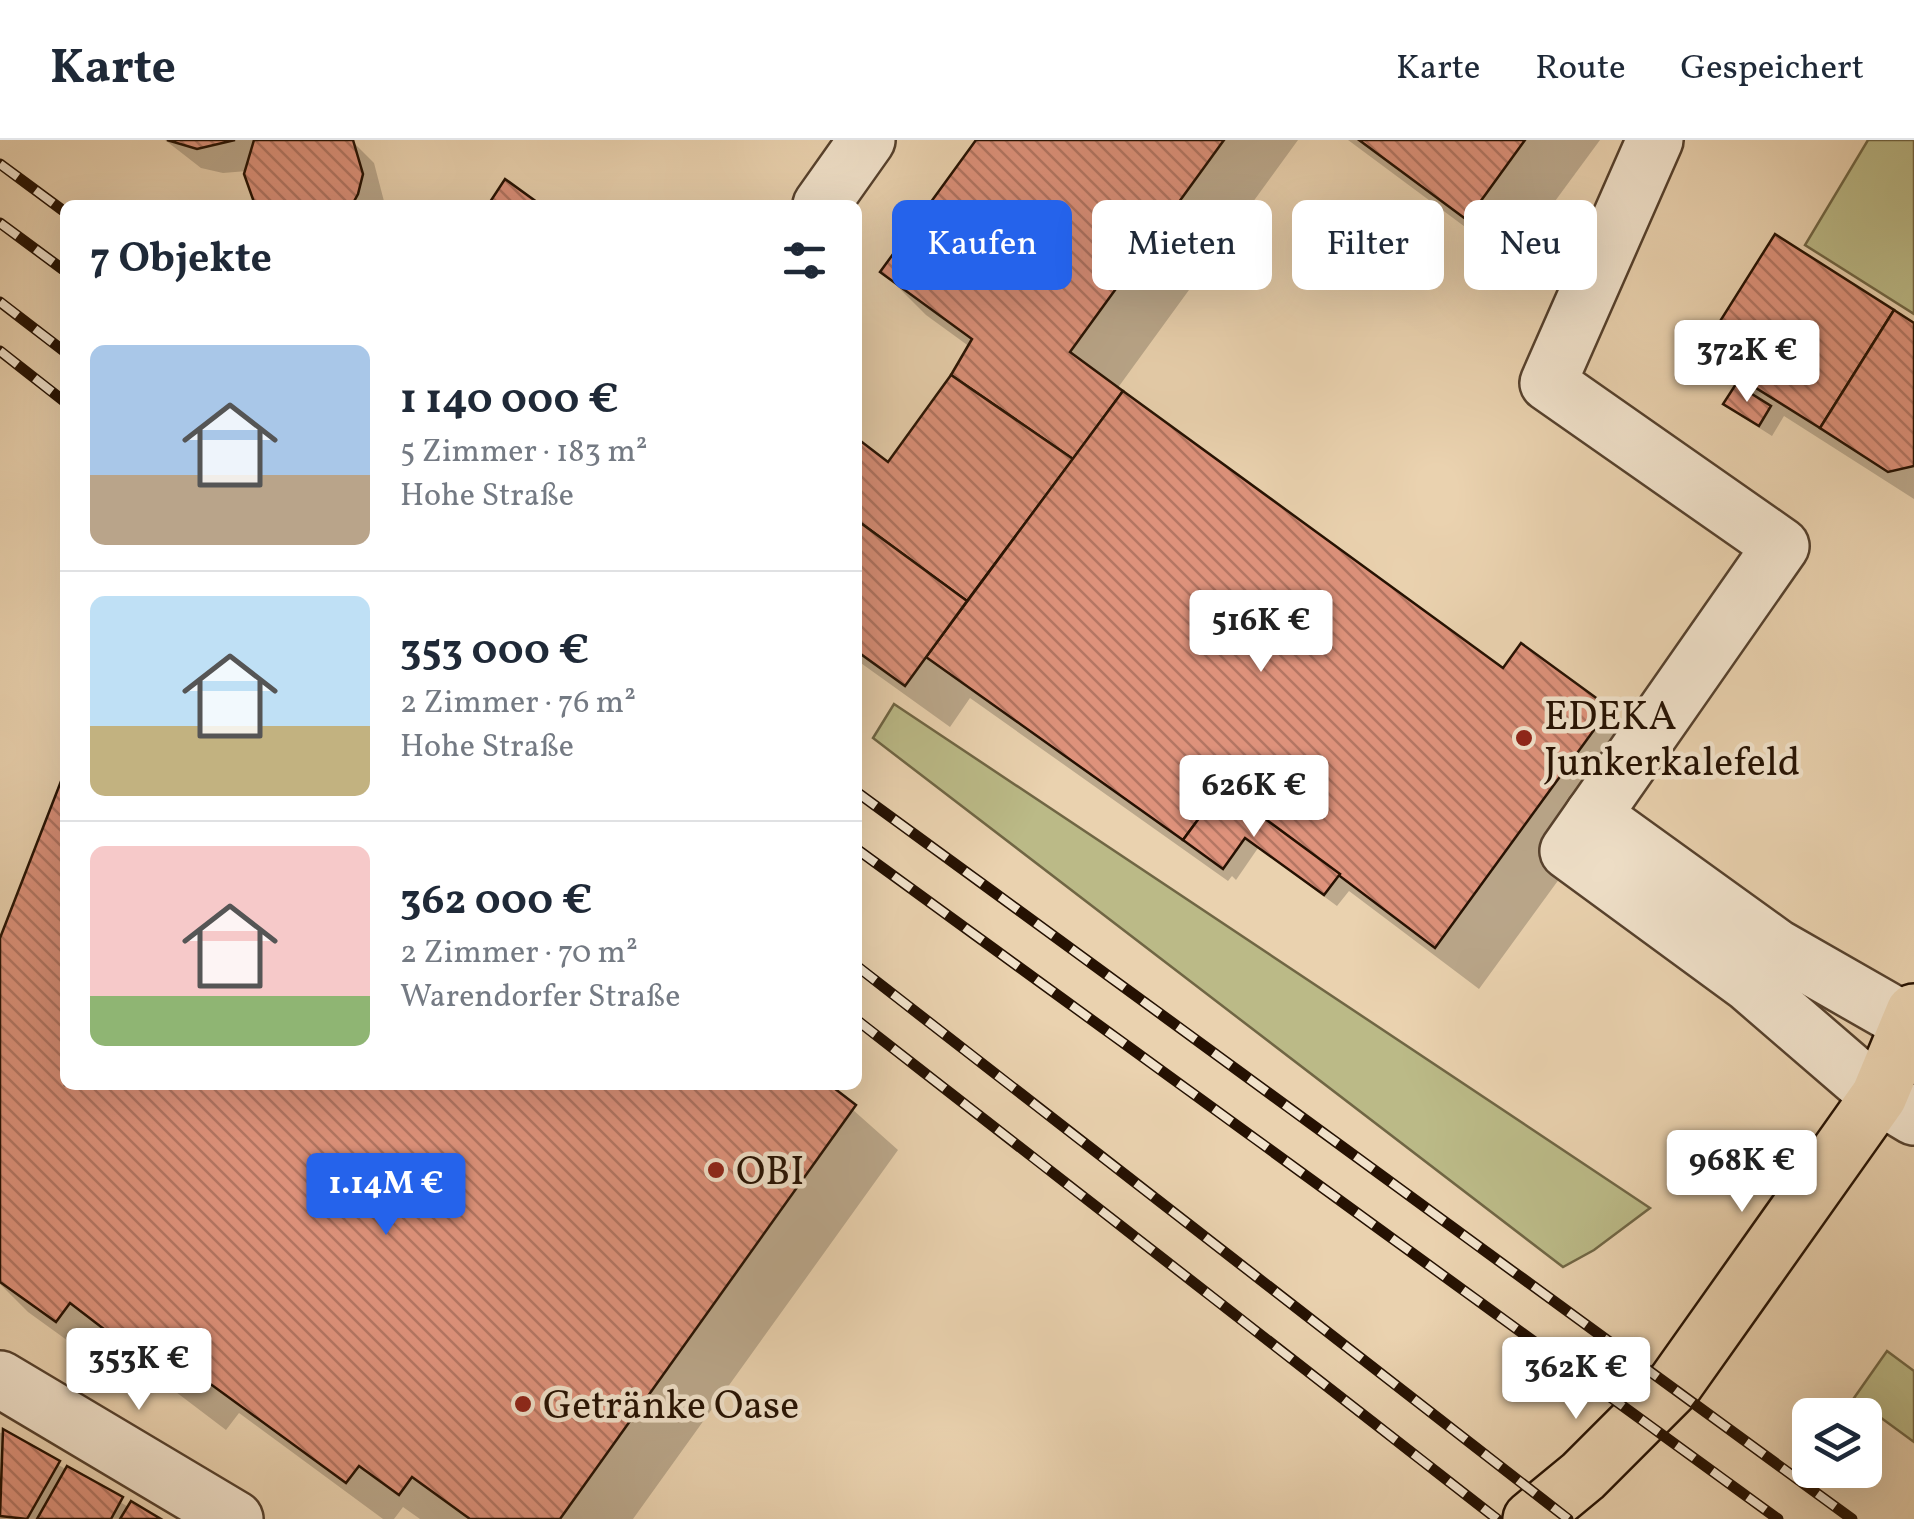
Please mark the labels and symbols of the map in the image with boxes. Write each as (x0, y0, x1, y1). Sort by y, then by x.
pin: 372K € (1666, 320, 1828, 405)
pin: 516K € (1180, 590, 1342, 675)
place label: EDEKA Junkerkalefeld (1544, 691, 1800, 793)
marker: EDEKA Junkerkalefeld (1513, 727, 1535, 749)
pin: 626K € (1173, 755, 1335, 840)
pin: 968K € (1661, 1130, 1823, 1215)
place label: OBI (736, 1146, 804, 1202)
pin: 1.14M € (294, 1153, 478, 1238)
marker: OBI (705, 1159, 727, 1181)
pin: 353K € (58, 1328, 220, 1413)
pin: 362K € (1495, 1337, 1657, 1422)
place label: Getränke Oase (543, 1380, 799, 1436)
marker: Getränke Oase (512, 1393, 534, 1415)

